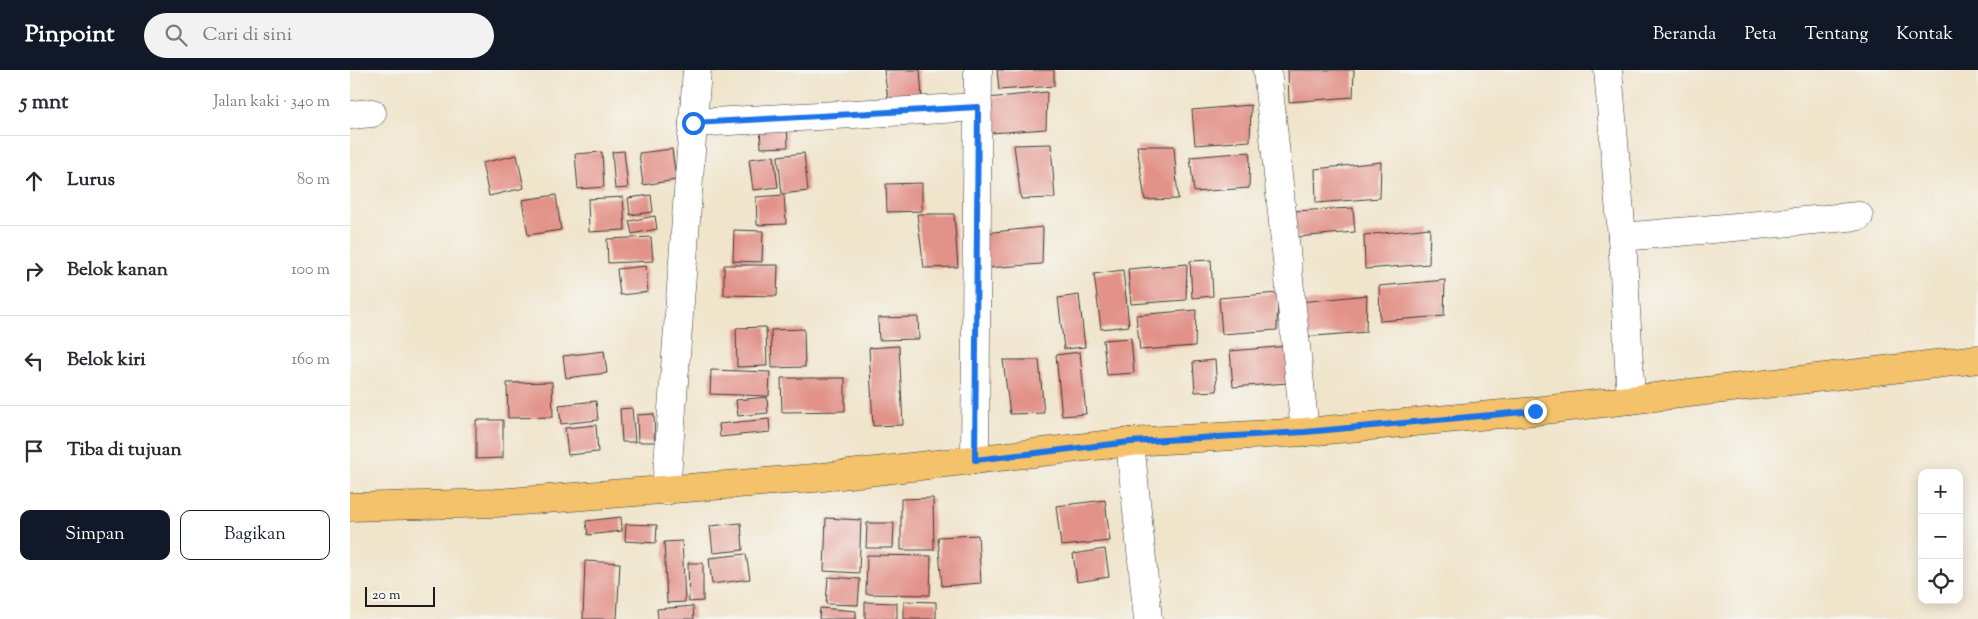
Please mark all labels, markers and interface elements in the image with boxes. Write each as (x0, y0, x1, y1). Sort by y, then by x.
search box (144, 13, 494, 58)
text: Pinpoint (25, 18, 114, 52)
icon: search (162, 21, 190, 49)
text: Cari di sini (202, 22, 292, 49)
text: Beranda (1653, 22, 1716, 48)
text: Peta (1744, 22, 1777, 48)
text: Tentang (1805, 22, 1868, 48)
text: Kontak (1896, 22, 1953, 48)
text: 5 mnt (20, 88, 68, 118)
text: Jalan kaki · 340 m (214, 91, 330, 114)
route start (682, 112, 705, 135)
icon: ahead (20, 167, 48, 195)
text: Lurus (67, 167, 115, 194)
text: 80 m (297, 169, 330, 192)
icon: right (20, 257, 48, 285)
text: Belok kanan (67, 257, 168, 284)
text: 100 m (291, 259, 330, 282)
icon: left (20, 347, 48, 375)
text: Belok kiri (67, 347, 146, 374)
text: 160 m (292, 349, 330, 372)
route end (1524, 400, 1547, 423)
icon: arrive (20, 437, 48, 465)
text: Tiba di tujuan (67, 437, 182, 464)
map controls (1918, 469, 1963, 604)
button: + (1918, 469, 1963, 514)
button: Simpan (20, 510, 170, 560)
button: Bagikan (180, 510, 330, 560)
button: − (1918, 514, 1963, 559)
button: locate (1918, 559, 1963, 604)
scale bar (365, 584, 435, 607)
text: 20 m (372, 586, 401, 606)

